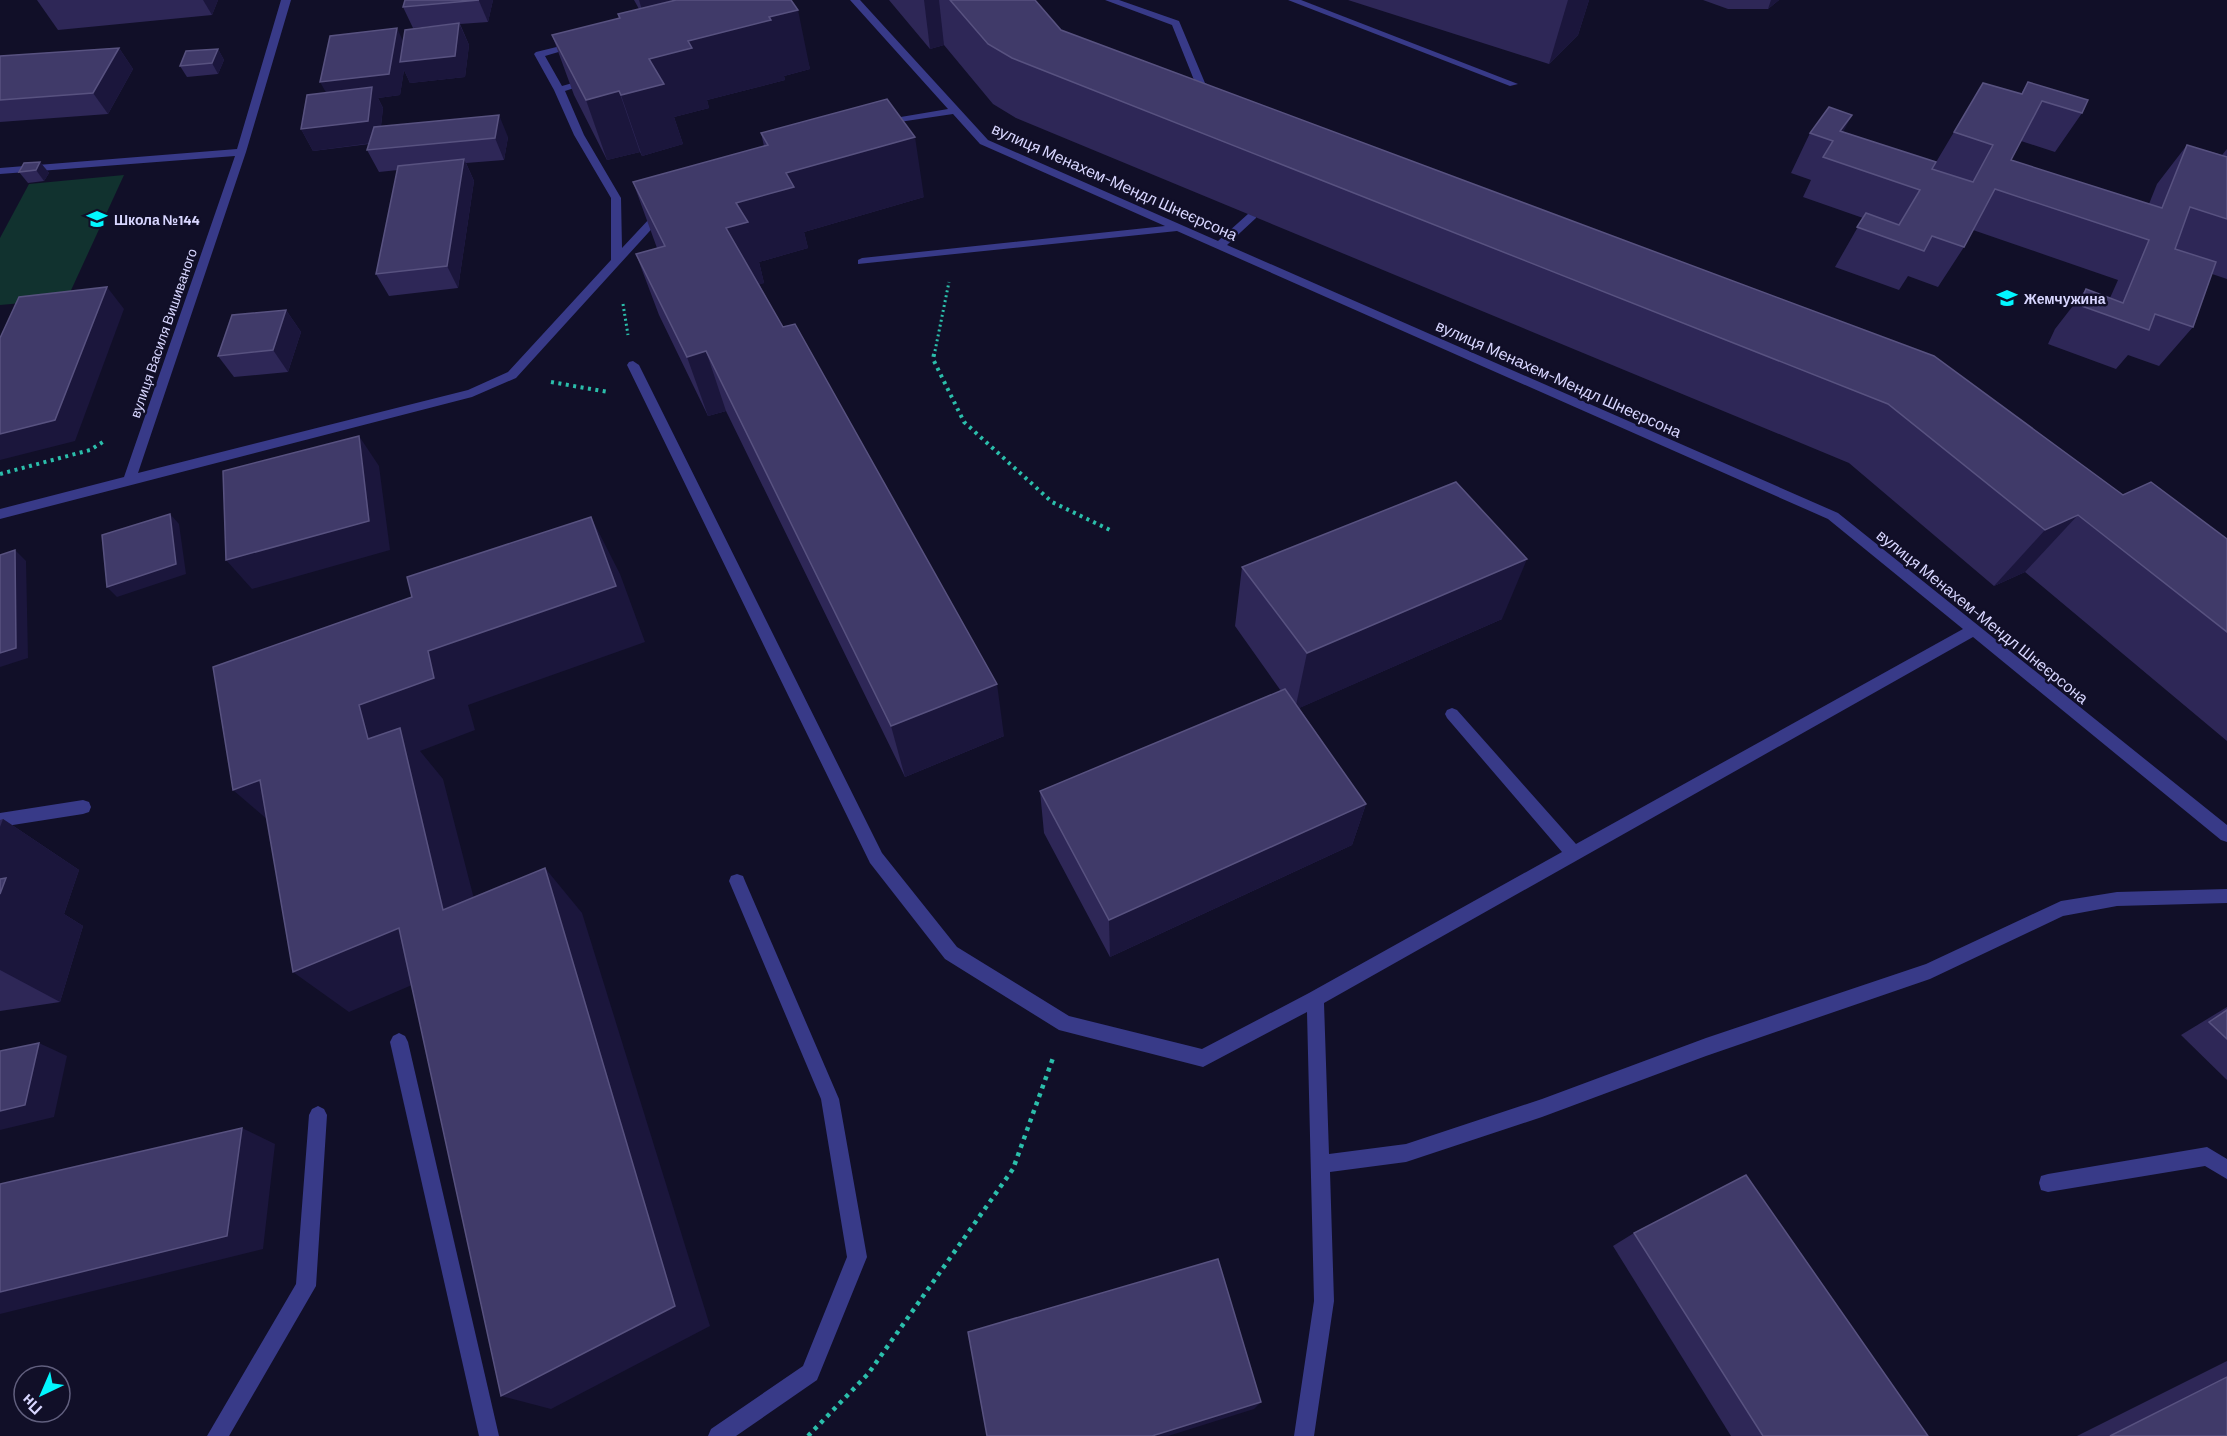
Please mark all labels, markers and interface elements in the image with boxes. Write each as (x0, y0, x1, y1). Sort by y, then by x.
street label: вулиця Менахем-Мендл Шнеєрсона (989, 118, 1241, 244)
school or university icon: Школа №144 (85, 207, 109, 231)
place label: Школа №144 (114, 211, 200, 228)
street label: вулиця Василя Вишиваного (126, 246, 200, 420)
school or university icon: Жемчужина (1995, 286, 2019, 310)
place label: Жемчужина (2023, 290, 2106, 307)
street label: вулиця Менахем-Мендл Шнеєрсона (1433, 315, 1685, 441)
street label: вулиця Менахем-Мендл Шнеєрсона (1873, 525, 2093, 707)
north arrow (12, 1364, 72, 1424)
text: Пн (17, 1391, 45, 1419)

